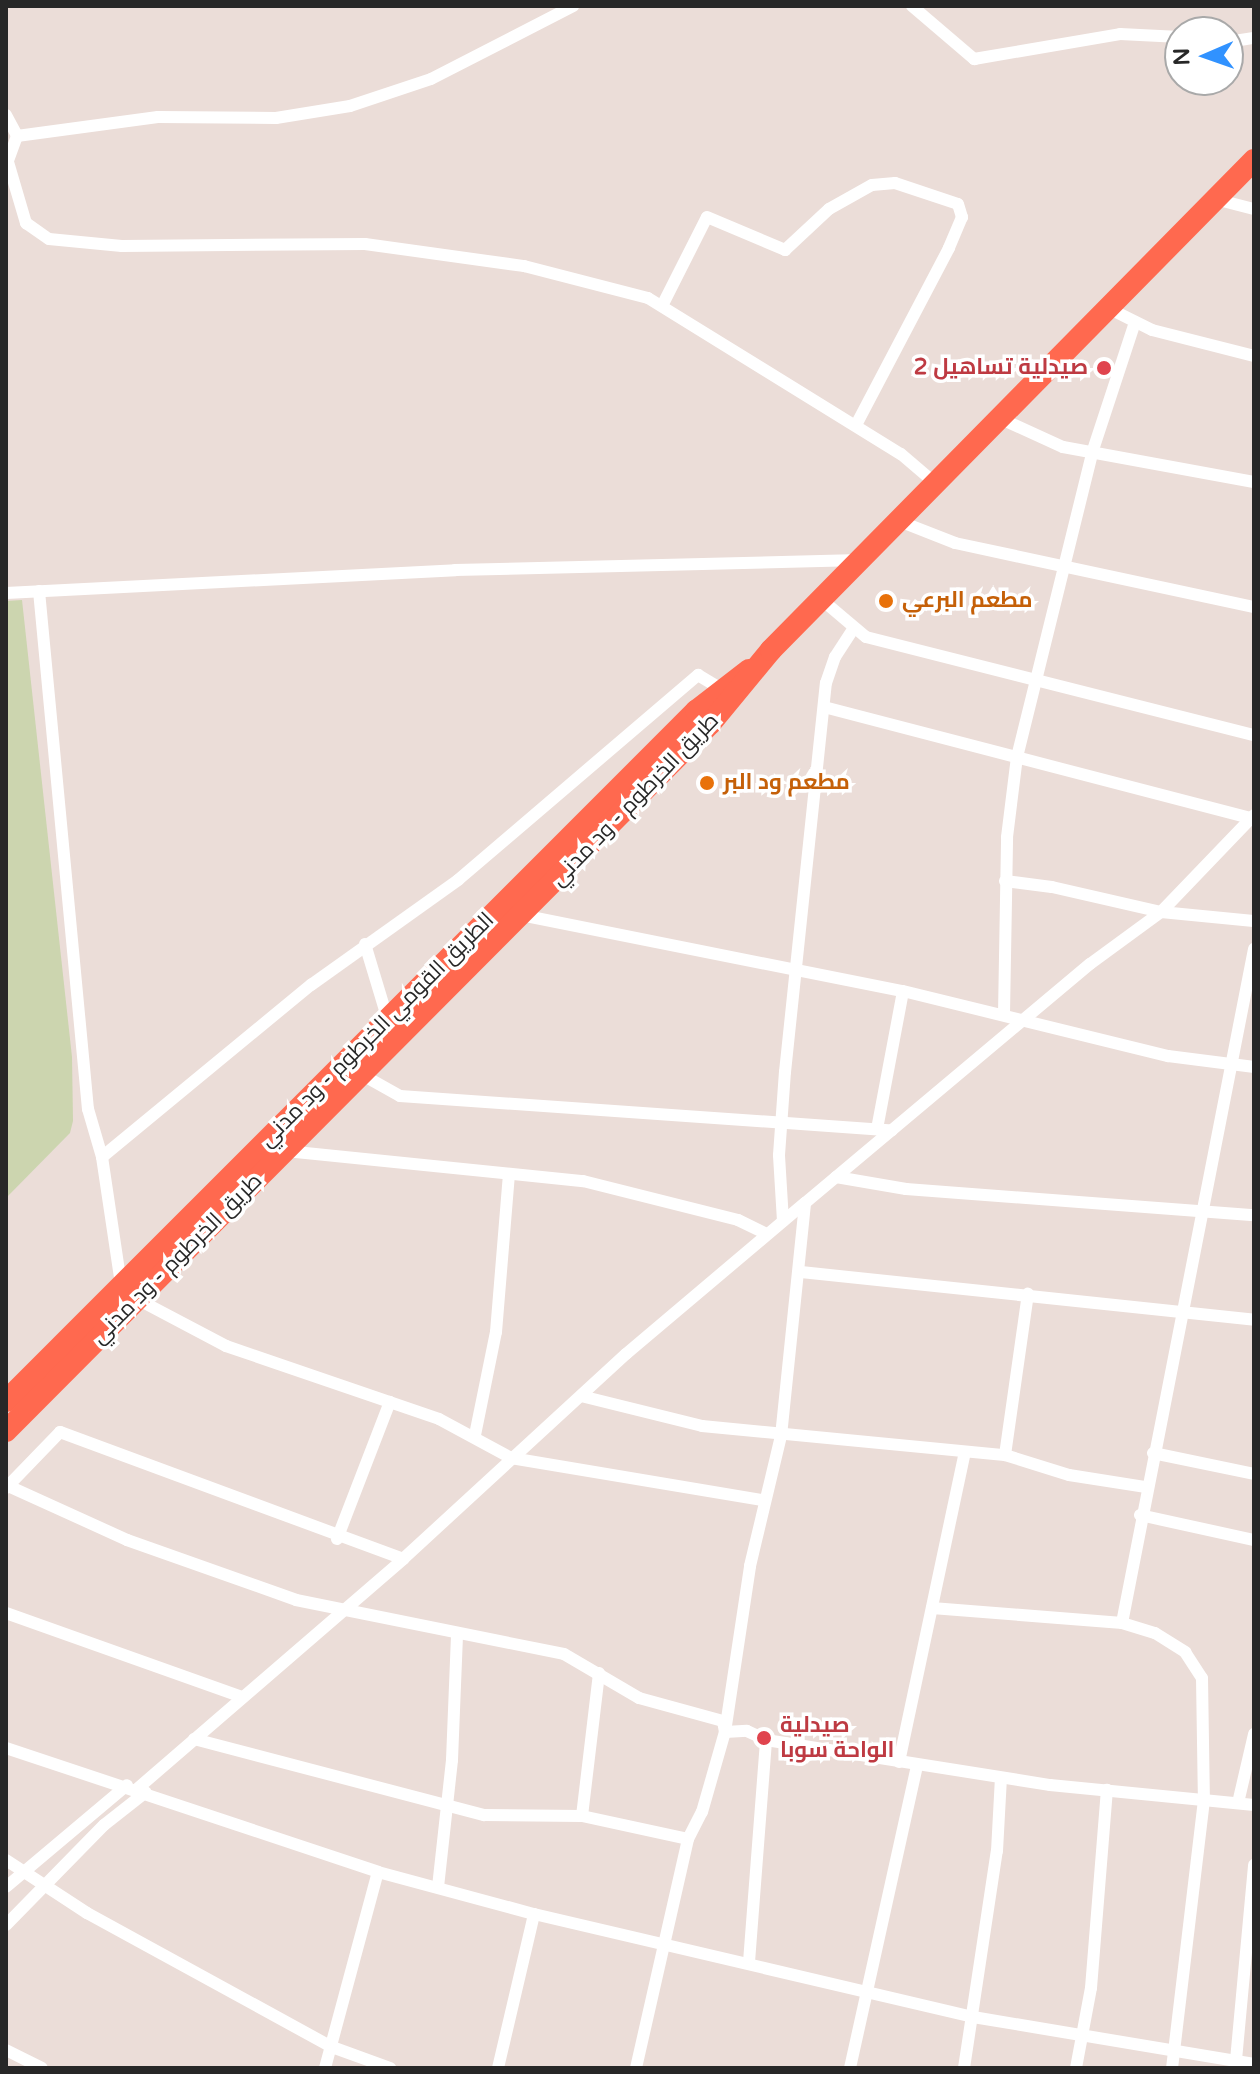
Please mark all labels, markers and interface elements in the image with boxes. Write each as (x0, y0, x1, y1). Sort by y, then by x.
north arrow (1164, 16, 1244, 96)
text: N (1169, 47, 1195, 66)
place label: صيدلية تساهيل 2 (914, 355, 1088, 381)
marker: صيدلية تساهيل 2 (1095, 359, 1113, 377)
place label: مطعم البرعي (902, 588, 1033, 614)
marker: مطعم البرعي (877, 592, 895, 610)
street label: طريق الخرطوم - ود مدني (545, 708, 725, 892)
place label: مطعم ود البر (723, 770, 850, 796)
marker: مطعم ود البر (698, 774, 716, 792)
street label: الطريق القومي الخرطوم - ود مدني (254, 907, 500, 1153)
street label: طريق الخرطوم - ود مدني (86, 1168, 268, 1350)
place label: صيدلية الواحة سوبا (780, 1712, 894, 1764)
marker: صيدلية الواحة سوبا (755, 1729, 773, 1747)

